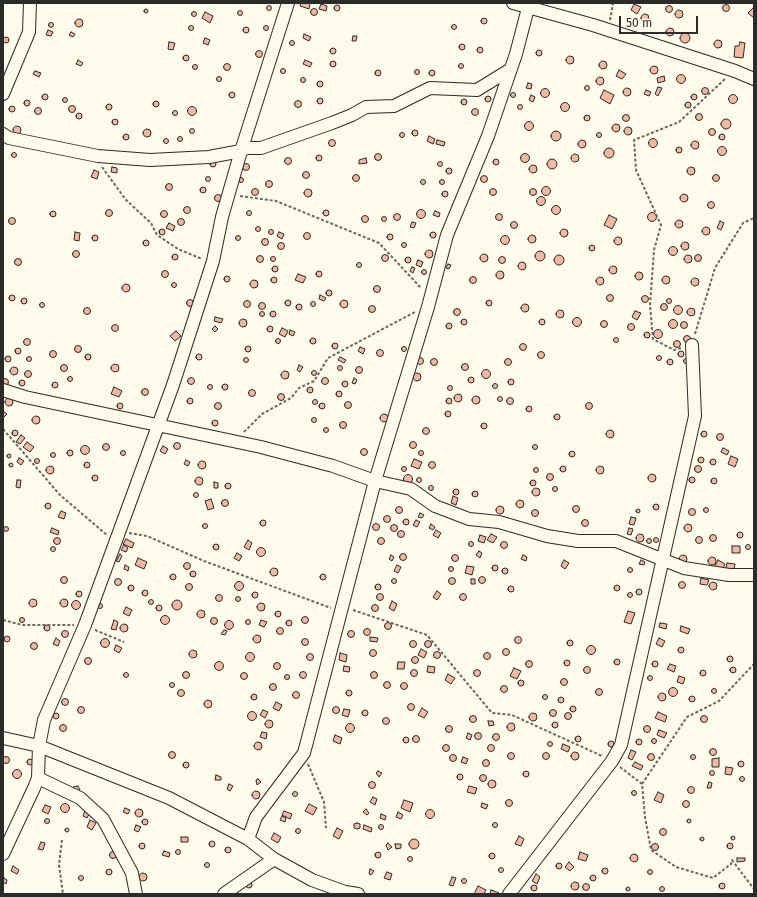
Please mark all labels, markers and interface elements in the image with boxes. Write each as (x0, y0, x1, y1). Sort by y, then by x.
scale bar (621, 8, 700, 34)
text: 50 m (626, 16, 652, 30)

